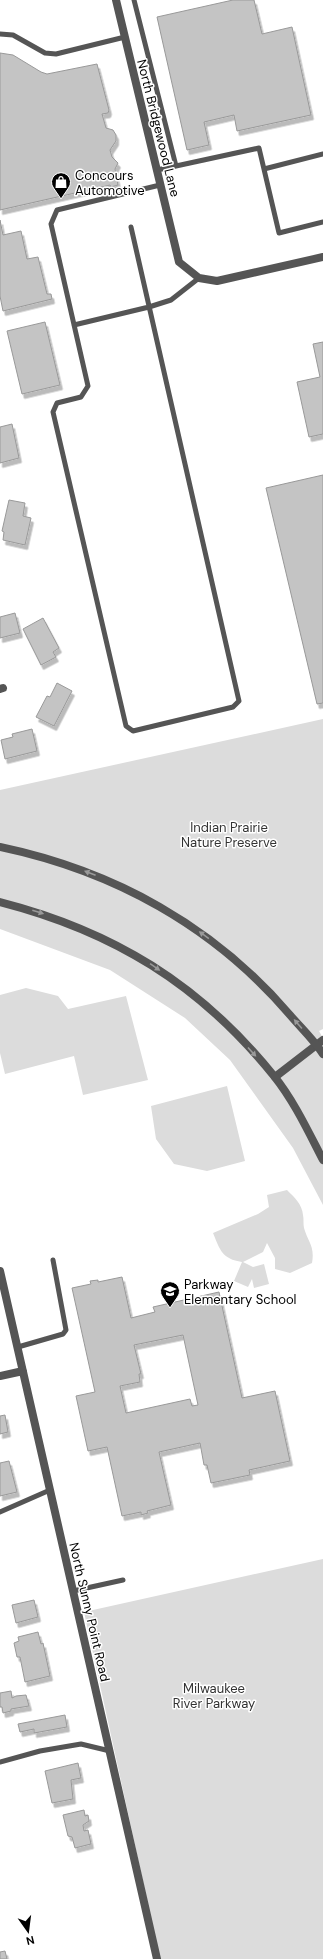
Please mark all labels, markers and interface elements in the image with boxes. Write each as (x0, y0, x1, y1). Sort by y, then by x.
street label: North Bridgewood Lane (133, 58, 184, 199)
place label: Concours Automotive (75, 167, 145, 199)
shop icon: Concours Automotive (50, 171, 72, 199)
park label: Indian Prairie Nature Preserve (181, 819, 277, 851)
one-way arrow (84, 870, 96, 876)
one-way arrow (32, 909, 44, 915)
one-way arrow (198, 931, 209, 940)
one-way arrow (150, 963, 160, 971)
one-way arrow (294, 1019, 303, 1029)
one-way arrow (248, 1047, 257, 1057)
place label: Parkway Elementary School (184, 1276, 297, 1308)
school or university icon: Parkway Elementary School (159, 1280, 181, 1308)
street label: North Sunny Point Road (65, 1541, 114, 1683)
park label: Milwaukee River Parkway (173, 1680, 255, 1712)
north arrow (8, 1911, 48, 1951)
text: N (25, 1933, 36, 1948)

